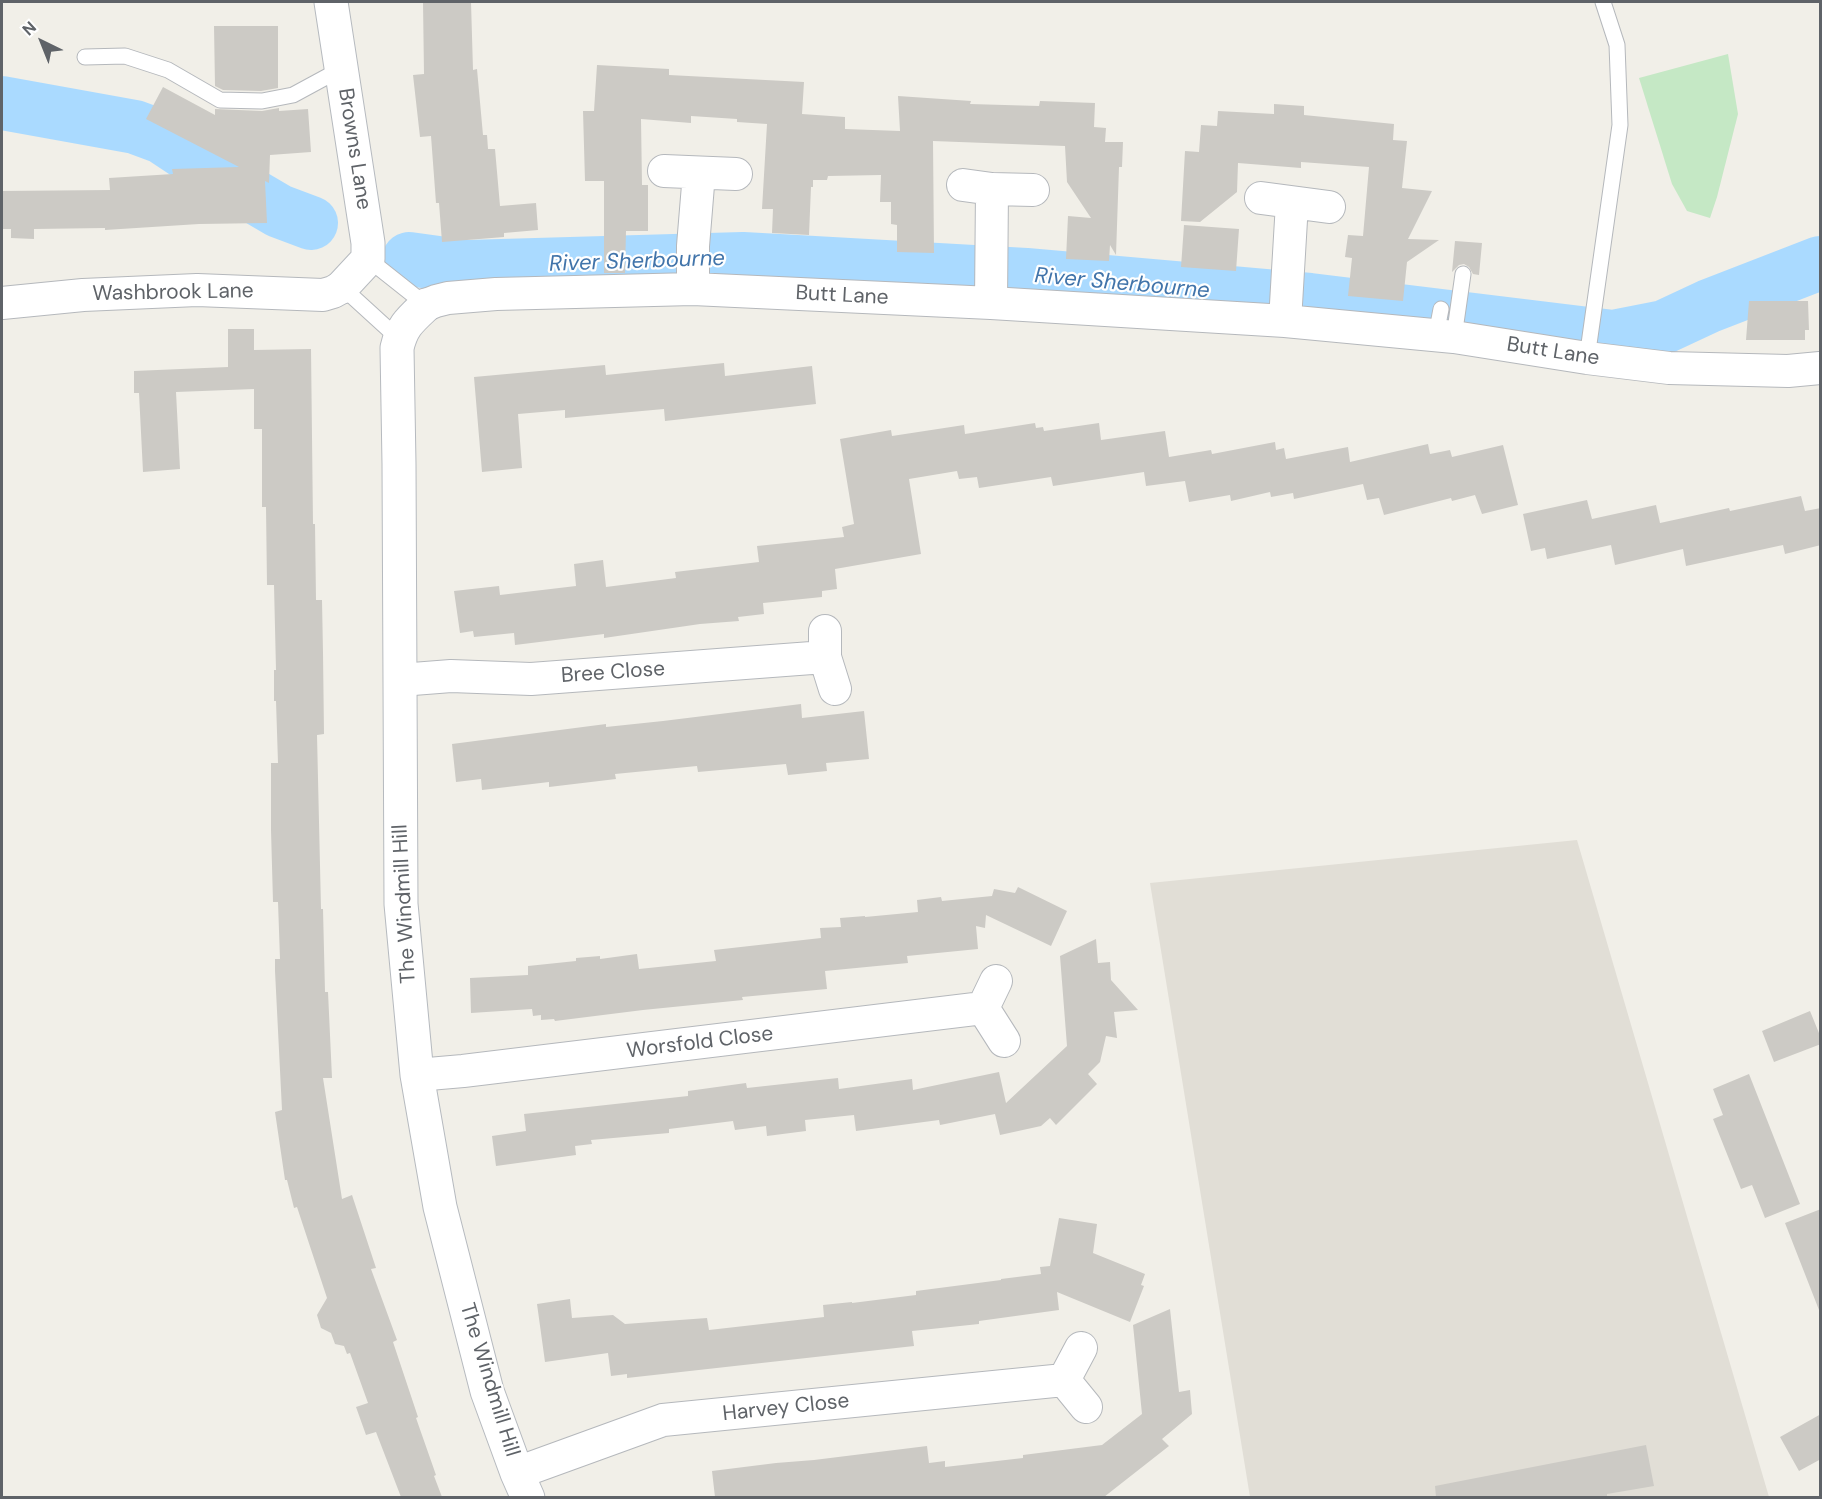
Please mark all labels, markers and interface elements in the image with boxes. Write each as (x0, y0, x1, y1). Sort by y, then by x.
north arrow (12, 12, 72, 72)
text: N (18, 17, 41, 40)
street label: Browns Lane (332, 86, 376, 212)
water label: River Sherbourne (549, 246, 725, 278)
water label: River Sherbourne (1033, 263, 1211, 305)
street label: Washbrook Lane (92, 279, 254, 307)
street label: Butt Lane (795, 281, 889, 311)
street label: Butt Lane (1505, 332, 1601, 372)
street label: Bree Close (560, 657, 666, 689)
street label: The Windmill Hill (388, 824, 422, 984)
street label: Worsfold Close (625, 1022, 775, 1064)
street label: The Windmill Hill (454, 1300, 524, 1460)
street label: Harvey Close (721, 1389, 851, 1427)

